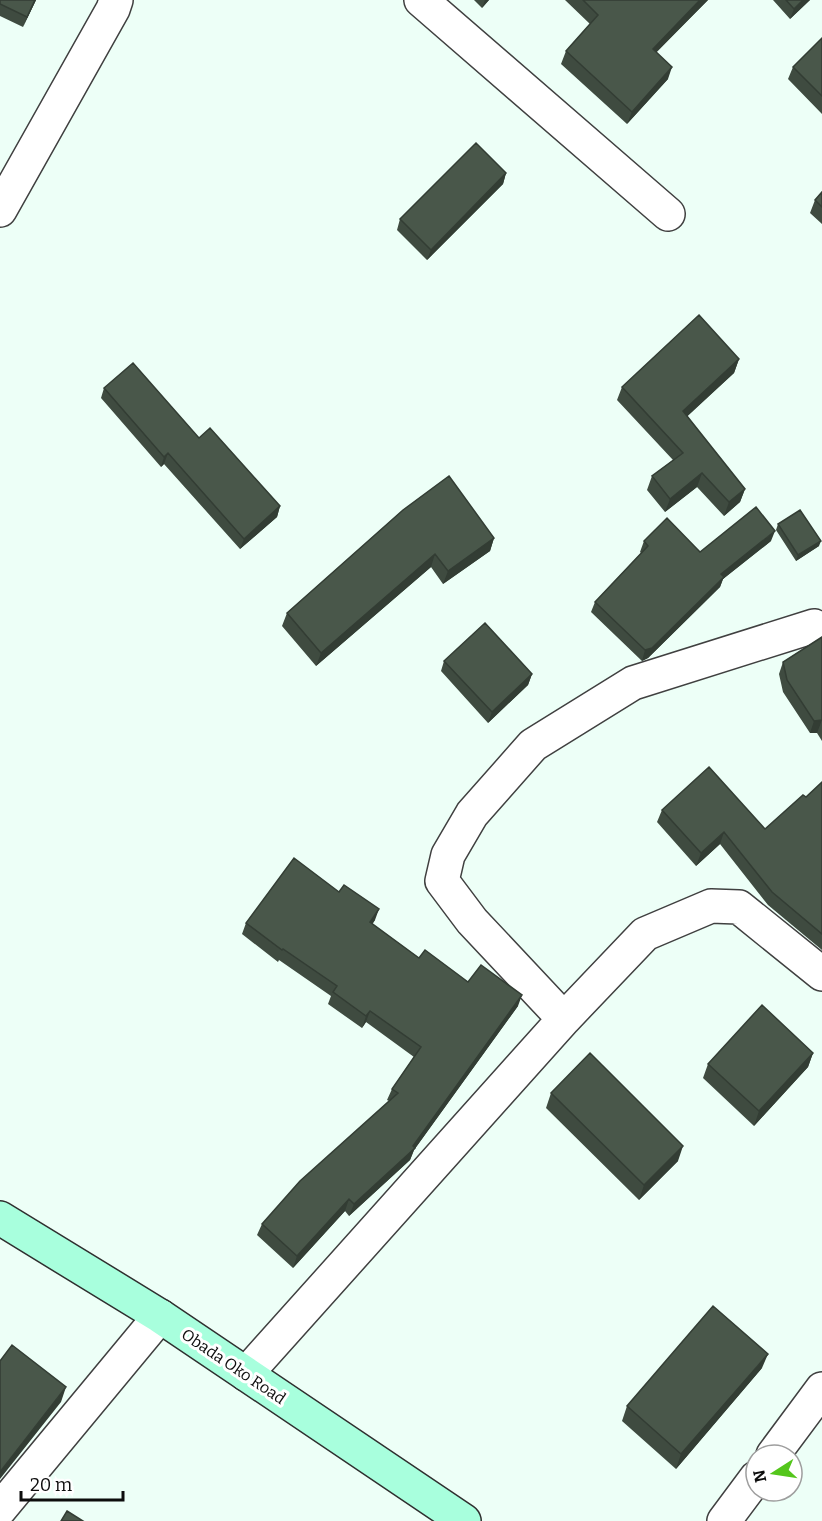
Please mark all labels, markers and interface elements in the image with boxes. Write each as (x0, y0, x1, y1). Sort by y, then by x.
street label: Obada Oko Road (178, 1325, 290, 1409)
north arrow (744, 1443, 804, 1503)
scale bar (21, 1464, 123, 1502)
text: N (749, 1468, 770, 1484)
text: 20 m (30, 1474, 72, 1496)

